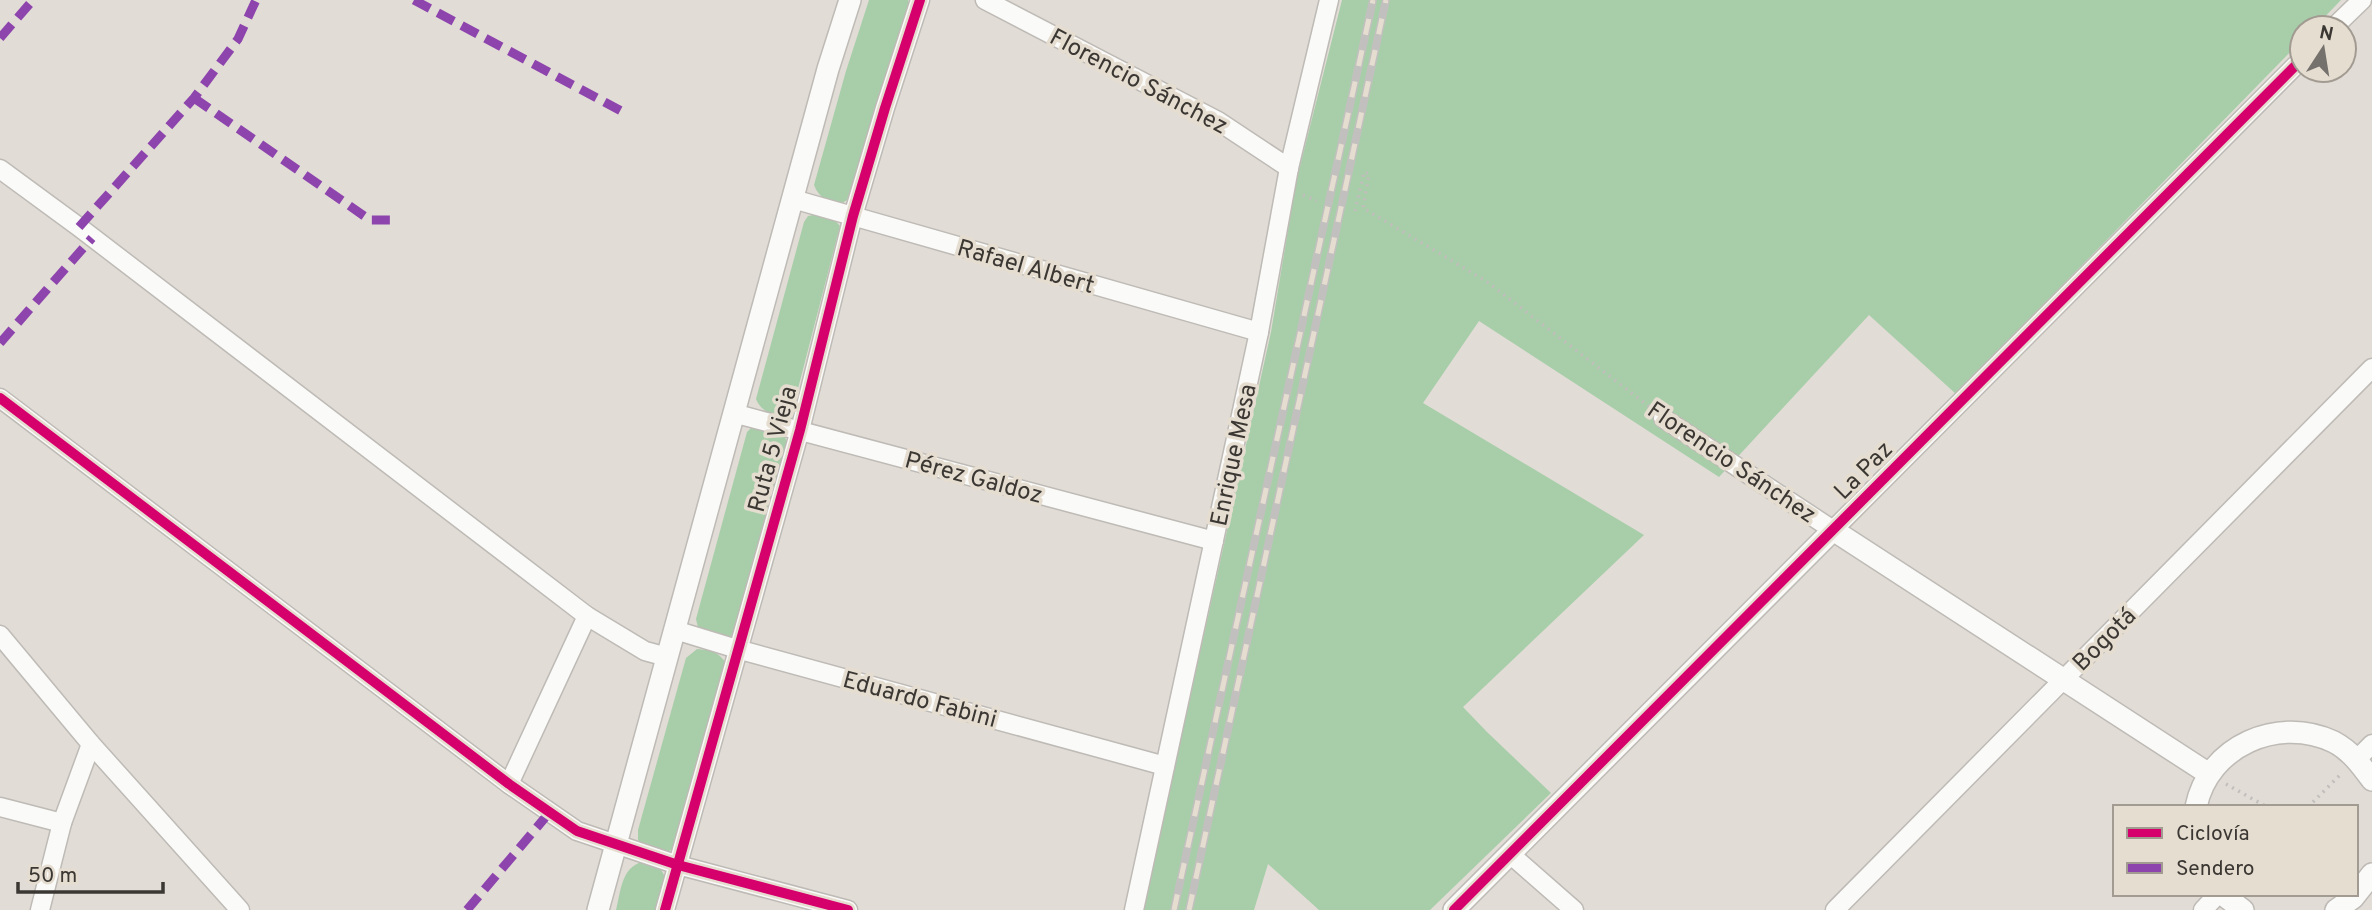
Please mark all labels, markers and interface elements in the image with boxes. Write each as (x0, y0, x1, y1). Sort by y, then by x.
north arrow (2288, 14, 2358, 84)
text: N (2317, 21, 2335, 47)
street label: Florencio Sánchez (1044, 23, 1232, 142)
street label: Rafael Albert (953, 234, 1098, 302)
street label: Enrique Mesa (1205, 382, 1265, 529)
street label: Ruta 5 Vieja (743, 383, 805, 516)
street label: Florencio Sánchez (1641, 396, 1821, 531)
street label: La Paz (1829, 436, 1900, 507)
street label: Pérez Galdoz (901, 446, 1046, 512)
street label: Bogotá (2067, 602, 2144, 679)
street label: Eduardo Fabini (839, 666, 1000, 736)
legend (2113, 805, 2358, 896)
text: Ciclovía (2176, 821, 2250, 848)
scale bar (18, 850, 163, 894)
text: Sendero (2176, 856, 2255, 883)
text: 50 m (28, 863, 77, 890)

